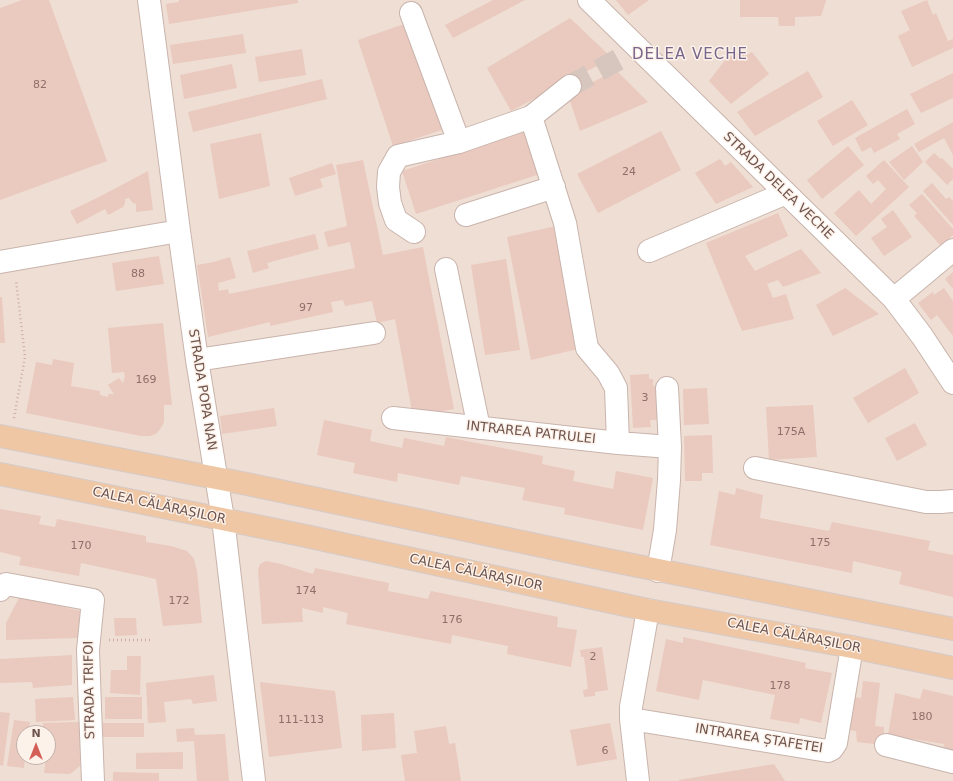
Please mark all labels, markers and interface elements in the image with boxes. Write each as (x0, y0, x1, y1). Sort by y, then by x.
district label: DELEA VECHE (632, 46, 748, 64)
house number: 82 (33, 78, 47, 92)
street label: STRADA DELEA VECHE (720, 129, 836, 243)
house number: 24 (622, 165, 636, 179)
house number: 88 (131, 267, 145, 281)
house number: 97 (299, 301, 313, 315)
street label: STRADA POPA NAN (185, 328, 219, 452)
house number: 169 (136, 373, 156, 387)
house number: 3 (642, 391, 648, 405)
street label: INTRAREA PATRULEI (466, 418, 596, 448)
house number: 175A (777, 425, 805, 439)
street label: CALEA CĂLĂRAȘILOR (91, 484, 227, 528)
house number: 175 (810, 536, 830, 550)
house number: 170 (71, 539, 91, 553)
street label: CALEA CĂLĂRAȘILOR (408, 551, 544, 595)
house number: 174 (296, 584, 316, 598)
house number: 172 (169, 594, 189, 608)
house number: 176 (442, 613, 462, 627)
street label: CALEA CĂLĂRAȘILOR (726, 615, 862, 657)
street label: STRADA TRIFOI (81, 640, 99, 740)
house number: 2 (590, 650, 596, 664)
house number: 178 (770, 679, 790, 693)
house number: 180 (912, 710, 932, 724)
house number: 111-113 (278, 713, 324, 727)
street label: INTRAREA ȘTAFETEI (694, 721, 824, 757)
north arrow (16, 725, 56, 765)
text: N (31, 727, 41, 740)
house number: 6 (602, 744, 608, 758)

